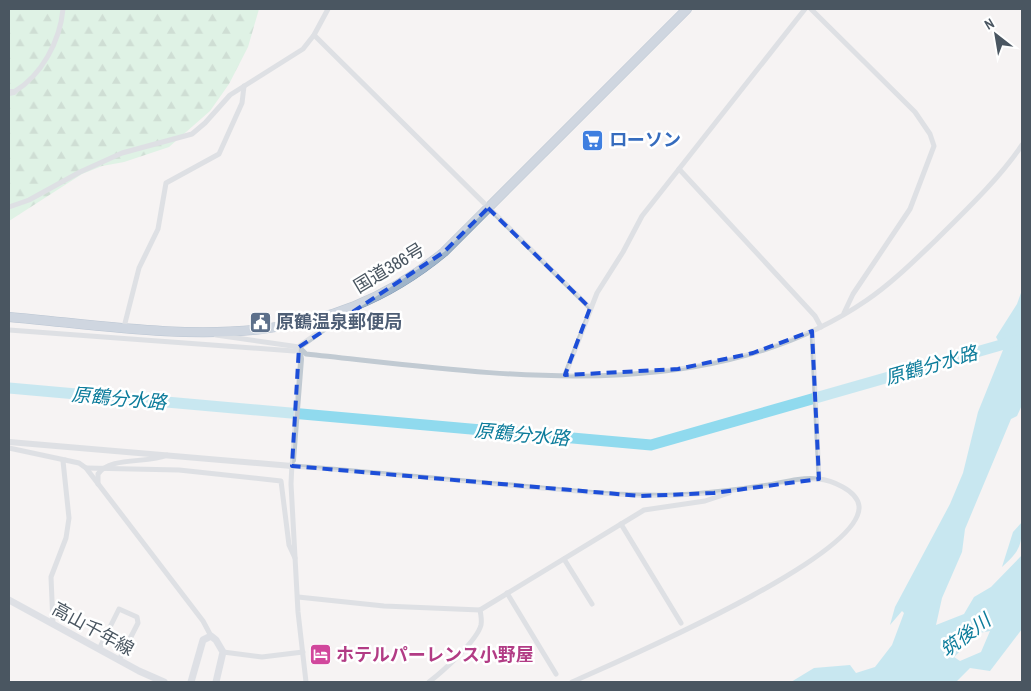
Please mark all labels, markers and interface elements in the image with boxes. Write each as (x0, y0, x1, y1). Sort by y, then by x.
north arrow (971, 10, 1021, 60)
text: N (981, 14, 997, 34)
place label: ローソン (609, 127, 681, 152)
supermarket icon: ローソン (581, 128, 605, 152)
street label: 国道386号 (349, 237, 429, 299)
place label: 原鶴温泉郵便局 (276, 309, 402, 334)
public building icon: 原鶴温泉郵便局 (248, 310, 272, 334)
water label: 原鶴分水路 (882, 339, 982, 391)
water label: 原鶴分水路 (71, 381, 169, 415)
water label: 原鶴分水路 (474, 417, 572, 451)
street label: 高山千年線 (48, 596, 139, 661)
water label: 筑後川 (934, 606, 997, 663)
place label: ホテルパーレンス小野屋 (336, 642, 534, 667)
hotel icon: ホテルパーレンス小野屋 (308, 643, 332, 667)

